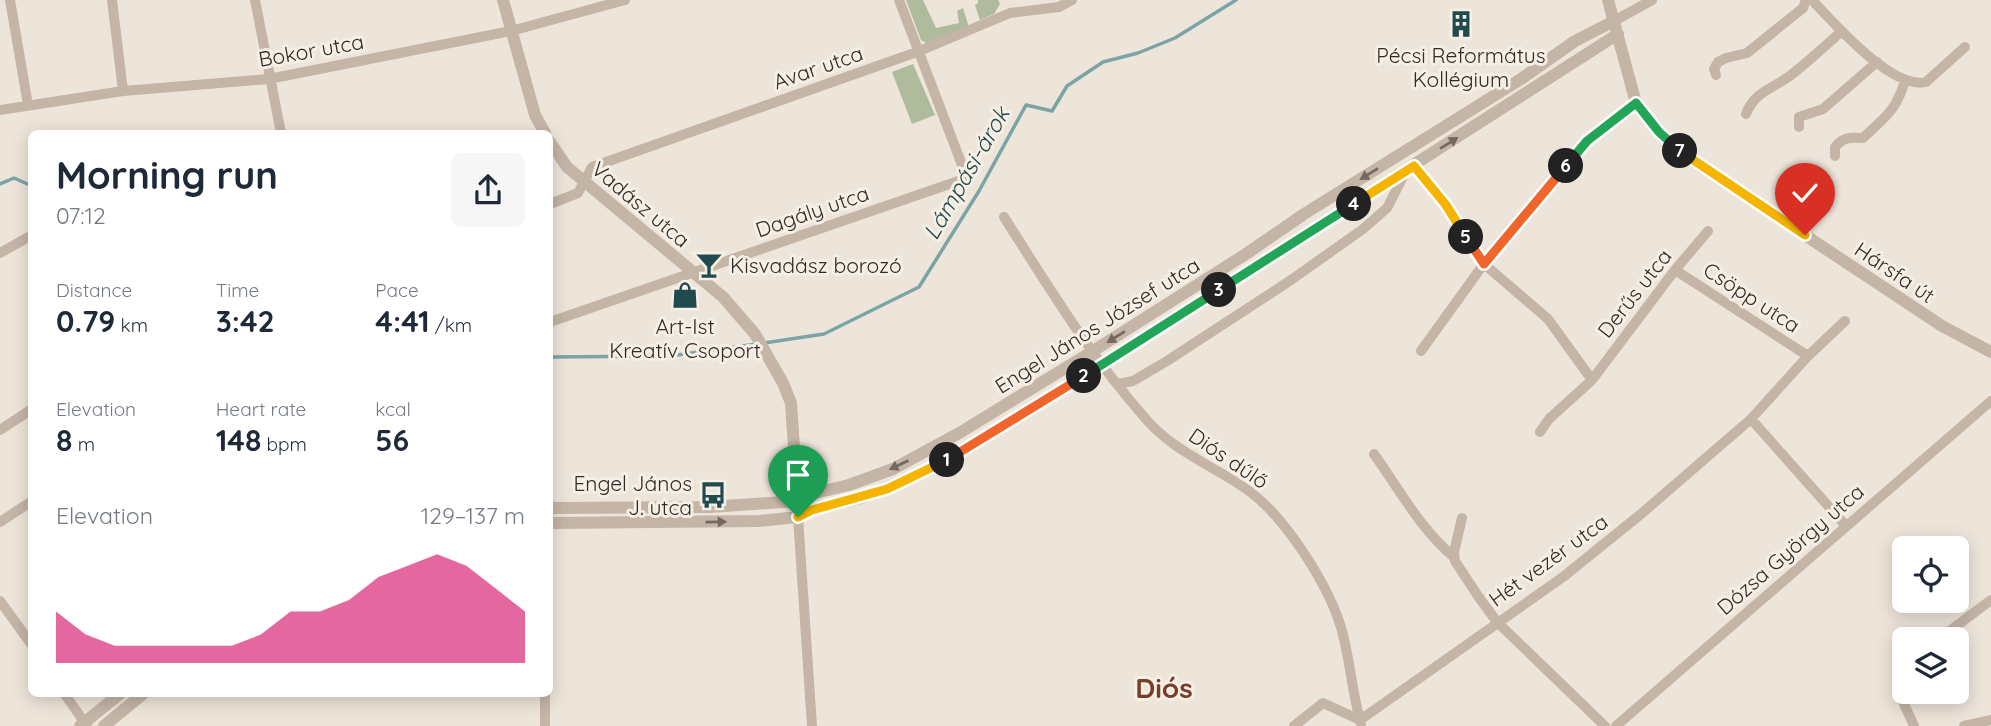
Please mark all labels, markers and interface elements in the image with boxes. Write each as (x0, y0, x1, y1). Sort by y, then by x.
building icon: Pécsi Református Kollégium (1446, 9, 1476, 39)
street label: Bokor utca (256, 28, 366, 72)
street label: Avar utca (770, 40, 866, 94)
place label: Pécsi Református Kollégium (1376, 42, 1546, 92)
water label: Lámpási-árok (916, 100, 1016, 244)
pin: 7 (1662, 134, 1698, 168)
one-way arrow (1440, 136, 1459, 149)
text: 7 (1674, 138, 1685, 162)
pin: 6 (1548, 148, 1584, 184)
text: Morning run (56, 151, 278, 199)
button: share (451, 153, 525, 227)
text: 6 (1560, 153, 1571, 177)
street label: Vadász utca (587, 155, 695, 253)
pin (1775, 163, 1835, 235)
one-way arrow (1360, 168, 1379, 181)
icon: check (1786, 174, 1824, 212)
street label: Dagály utca (752, 179, 872, 243)
pin: 4 (1336, 186, 1372, 222)
text: 4 (1348, 191, 1359, 215)
text: 07:12 (56, 201, 106, 230)
pin: 5 (1448, 219, 1484, 254)
text: 5 (1460, 224, 1471, 248)
street label: Hársfa út (1850, 236, 1940, 308)
street label: Derűs utca (1591, 243, 1677, 343)
bar icon: Kisvadász borozó (694, 250, 724, 280)
street label: Engel János József utca (990, 251, 1204, 399)
place label: Kisvadász borozó (730, 252, 902, 278)
street label: Csöpp utca (1699, 256, 1805, 338)
pin: 3 (1202, 272, 1236, 308)
text: 3 (1213, 277, 1224, 301)
text: Distance (56, 278, 132, 302)
text: Time (216, 278, 259, 302)
text: Pace (375, 278, 419, 302)
shop icon: Art-Ist Kreatív Csoport (670, 280, 700, 310)
text: 0.79 (56, 302, 115, 340)
text: 3:42 (216, 302, 275, 340)
text: 4:41 (375, 302, 430, 340)
text: km (115, 313, 148, 337)
text: /km (430, 313, 472, 337)
place label: Art-Ist Kreatív Csoport (609, 313, 761, 363)
one-way arrow (1107, 330, 1126, 343)
pin: 2 (1066, 358, 1102, 394)
text: 2 (1078, 363, 1089, 387)
text: Elevation (56, 397, 136, 421)
text: Heart rate (216, 397, 306, 421)
text: kcal (375, 397, 411, 421)
text: 8 (56, 421, 72, 459)
text: 148 (216, 421, 261, 459)
text: 56 (375, 421, 409, 459)
street label: Diós dűlő (1184, 422, 1274, 494)
text: m (72, 432, 95, 456)
text: bpm (261, 432, 307, 456)
pin: 1 (930, 442, 964, 477)
pin (768, 445, 828, 517)
text: 1 (943, 447, 950, 471)
icon: arrive (779, 456, 817, 494)
one-way arrow (889, 459, 909, 471)
place label: Engel János J. utca (573, 470, 692, 520)
street label: Dózsa György utca (1711, 478, 1869, 620)
bus stop icon: Engel János J. utca (698, 480, 728, 510)
text: Elevation (56, 501, 153, 530)
text: 129–137 m (421, 501, 525, 530)
street label: Hét vezér utca (1483, 508, 1613, 612)
one-way arrow (705, 516, 727, 527)
map controls (1892, 536, 1969, 704)
button: locate (1892, 536, 1969, 613)
button: layers (1892, 627, 1969, 704)
district label: Diós (1135, 670, 1193, 705)

